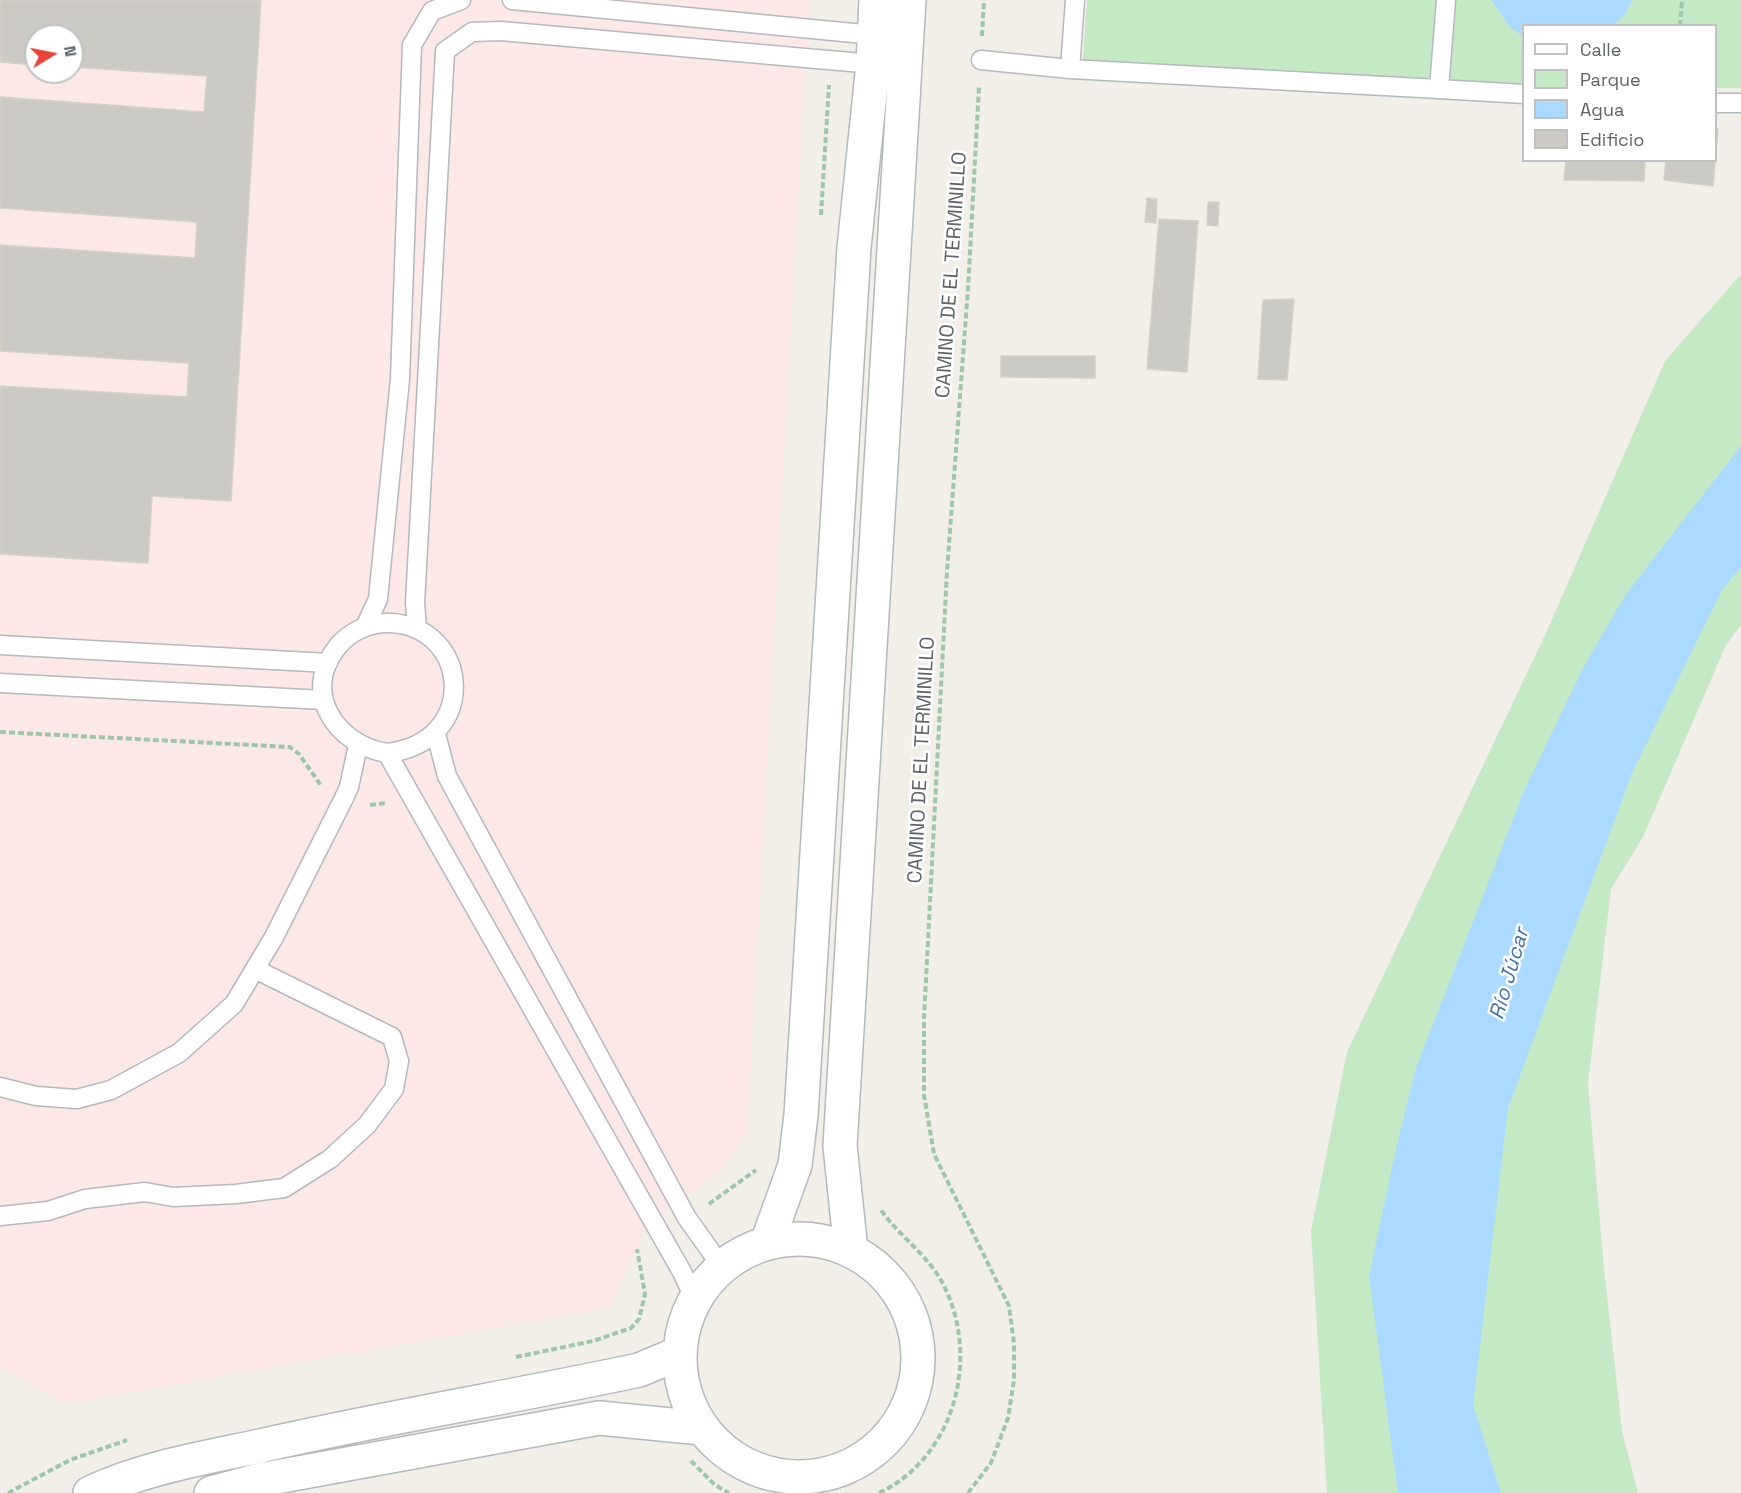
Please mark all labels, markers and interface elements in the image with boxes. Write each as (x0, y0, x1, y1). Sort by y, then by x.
north arrow (24, 24, 84, 84)
legend (1522, 24, 1717, 162)
text: Calle (1580, 38, 1621, 61)
text: N (59, 44, 82, 58)
text: Parque (1580, 68, 1641, 91)
text: Agua (1580, 98, 1624, 121)
text: Edificio (1580, 128, 1644, 151)
street label: CAMINO DE EL TERMINILLO (931, 151, 973, 399)
street label: CAMINO DE EL TERMINILLO (904, 636, 940, 884)
water label: Río Júcar (1485, 925, 1535, 1023)

